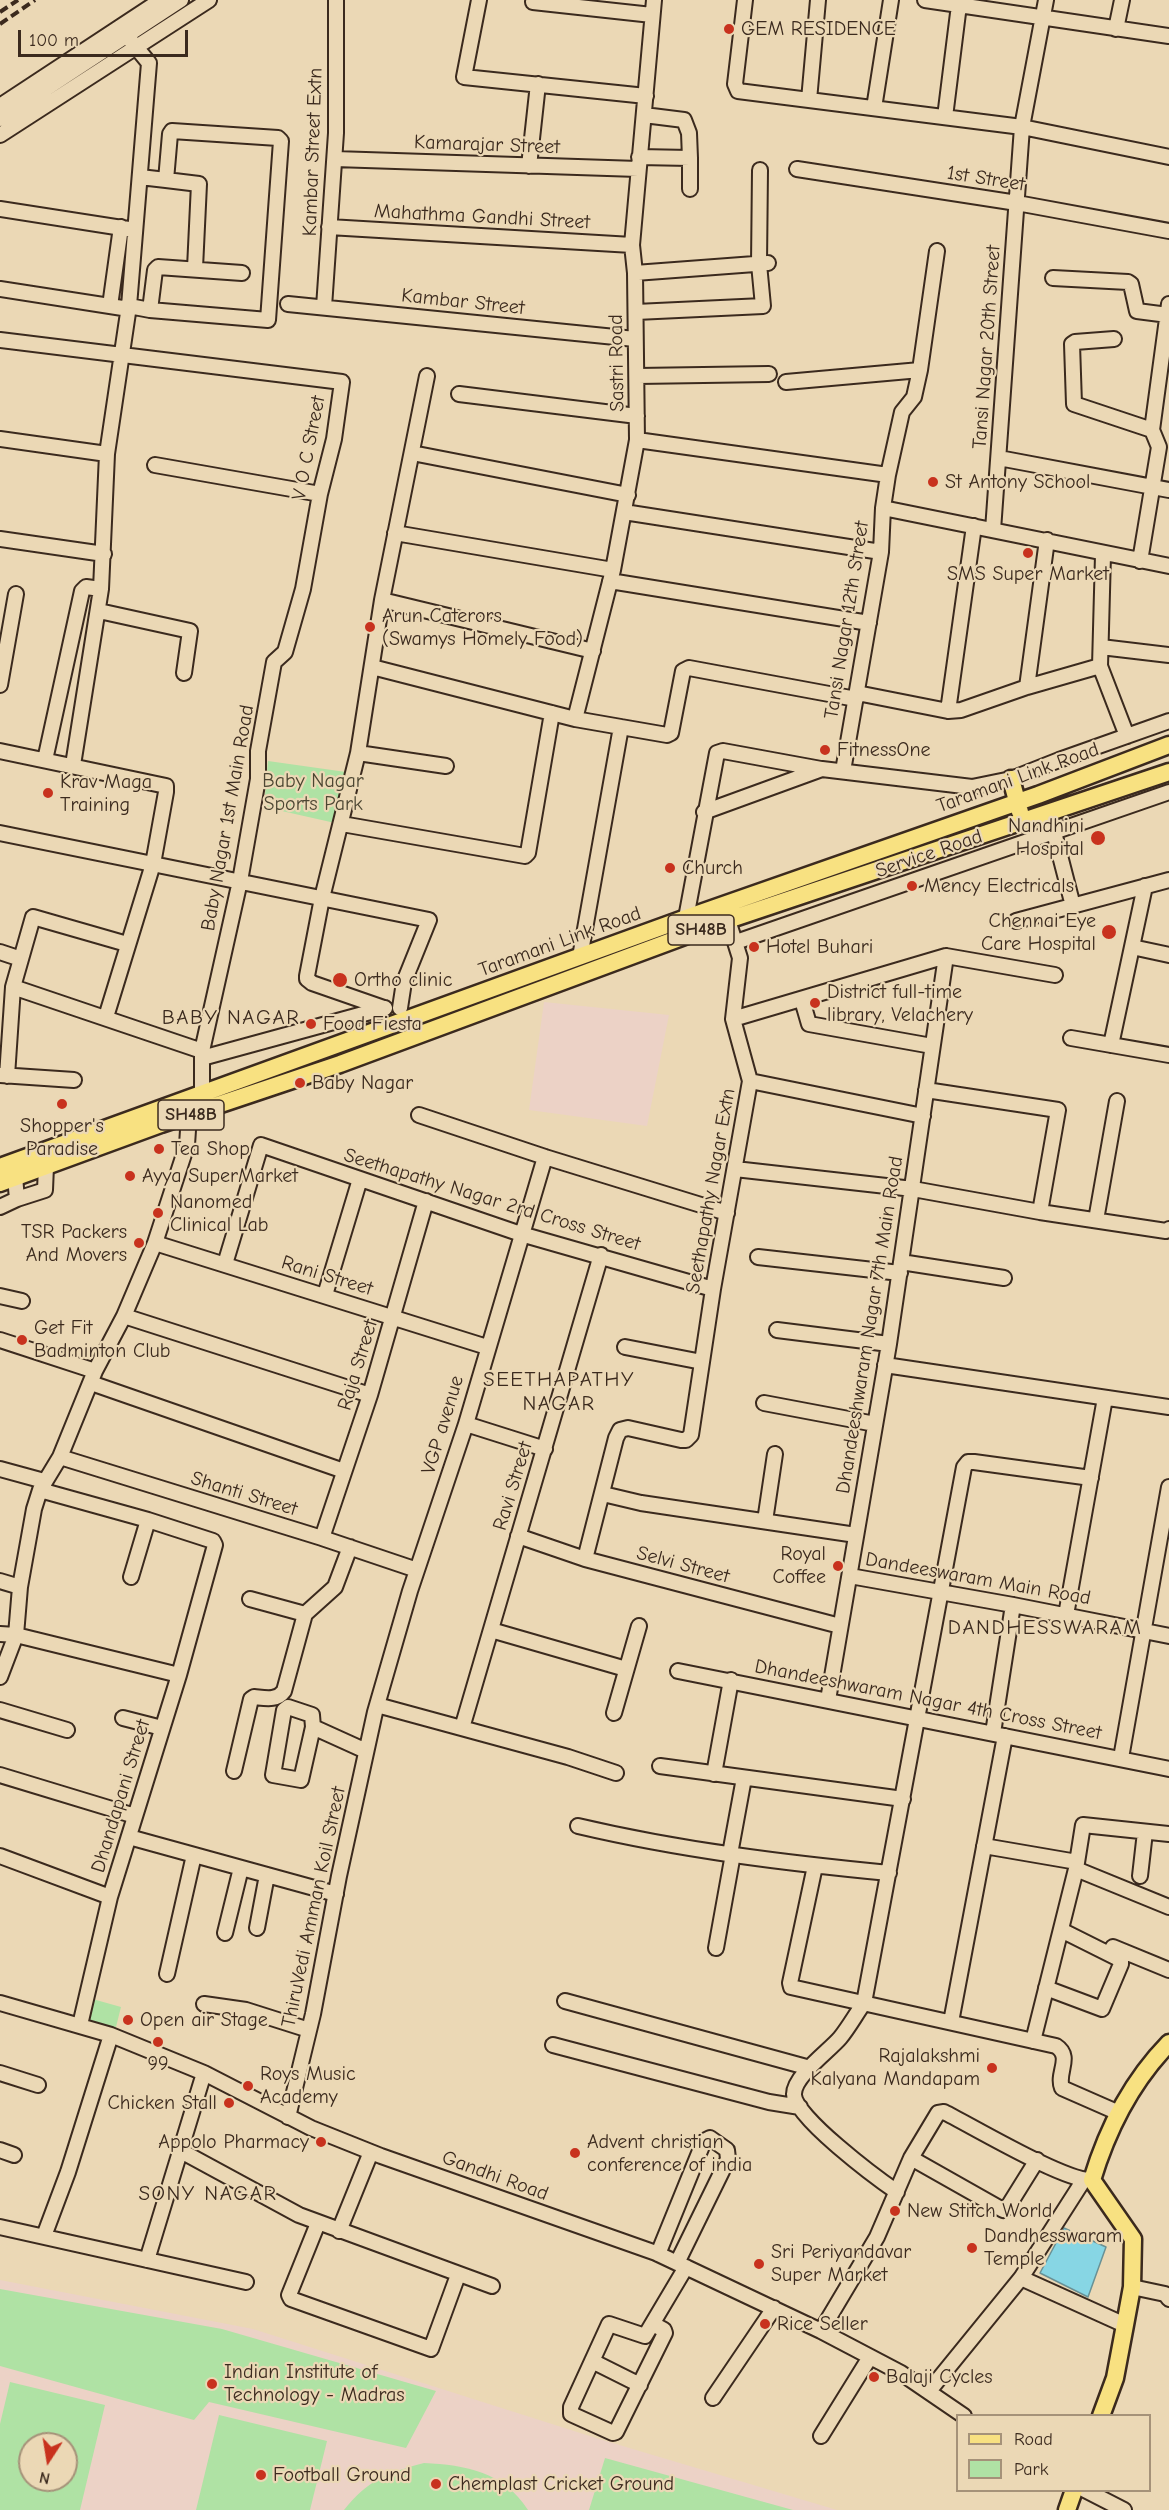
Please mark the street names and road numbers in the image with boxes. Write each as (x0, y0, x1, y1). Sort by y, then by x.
street label: Kambar Street Extn (298, 67, 328, 237)
street label: Kamarajar Street (414, 130, 560, 160)
street label: 1st Street (945, 161, 1027, 197)
street label: Mahathma Gandhi Street (373, 199, 591, 235)
street label: Tansi Nagar 20th Street (968, 244, 1006, 450)
street label: Kambar Street (400, 284, 526, 320)
street label: Sastri Road (604, 314, 630, 412)
street label: V O C Street (287, 394, 331, 502)
street label: Tansi Nagar 12th Street (819, 519, 875, 721)
street label: Baby Nagar 1st Main Road (196, 703, 260, 933)
street label: Taramani Link Road (934, 737, 1102, 819)
street label: Service Road (872, 825, 986, 883)
street label: Taramani Link Road (476, 901, 644, 983)
road number: SH48B (668, 915, 734, 945)
street label: Seethapathy Nagar Extn (681, 1086, 741, 1296)
road number: SH48B (158, 1100, 224, 1130)
street label: Seethapathy Nagar 2rd Cross Street (341, 1143, 643, 1257)
street label: Dhandeeshwaram Nagar 7th Main Road (831, 1154, 909, 1496)
street label: Rani Street (278, 1251, 376, 1301)
street label: Raja Street (333, 1317, 383, 1413)
street label: VGP avenue (417, 1373, 469, 1477)
street label: Ravi Street (488, 1439, 538, 1533)
street label: Shanti Street (188, 1466, 300, 1522)
street label: Selvi Street (634, 1541, 732, 1589)
street label: Dandeeswaram Main Road (863, 1547, 1093, 1611)
street label: Dhandeeshwaram Nagar 4th Cross Street (752, 1655, 1104, 1745)
street label: Dhandapani Street (86, 1717, 156, 1875)
street label: ThiruVedi Amman Koil Street (277, 1784, 351, 2030)
street label: Gandhi Road (439, 2146, 551, 2206)

